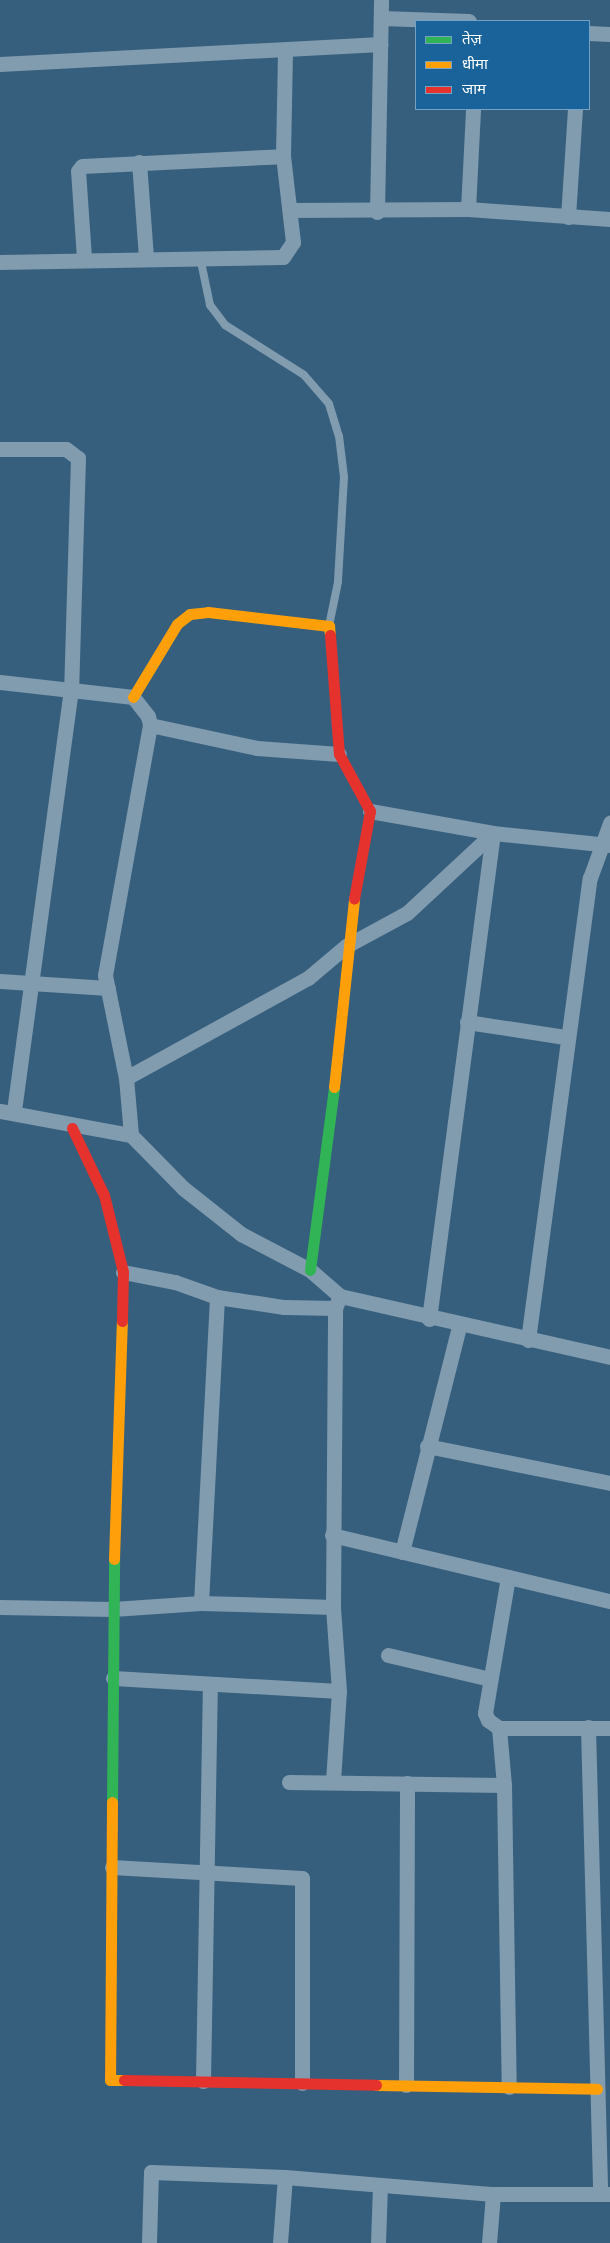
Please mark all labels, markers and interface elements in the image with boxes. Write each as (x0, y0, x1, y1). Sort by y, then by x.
legend (415, 20, 590, 110)
text: तेज़ (462, 30, 482, 48)
text: धीमा (462, 55, 488, 73)
text: जाम (462, 80, 486, 98)

